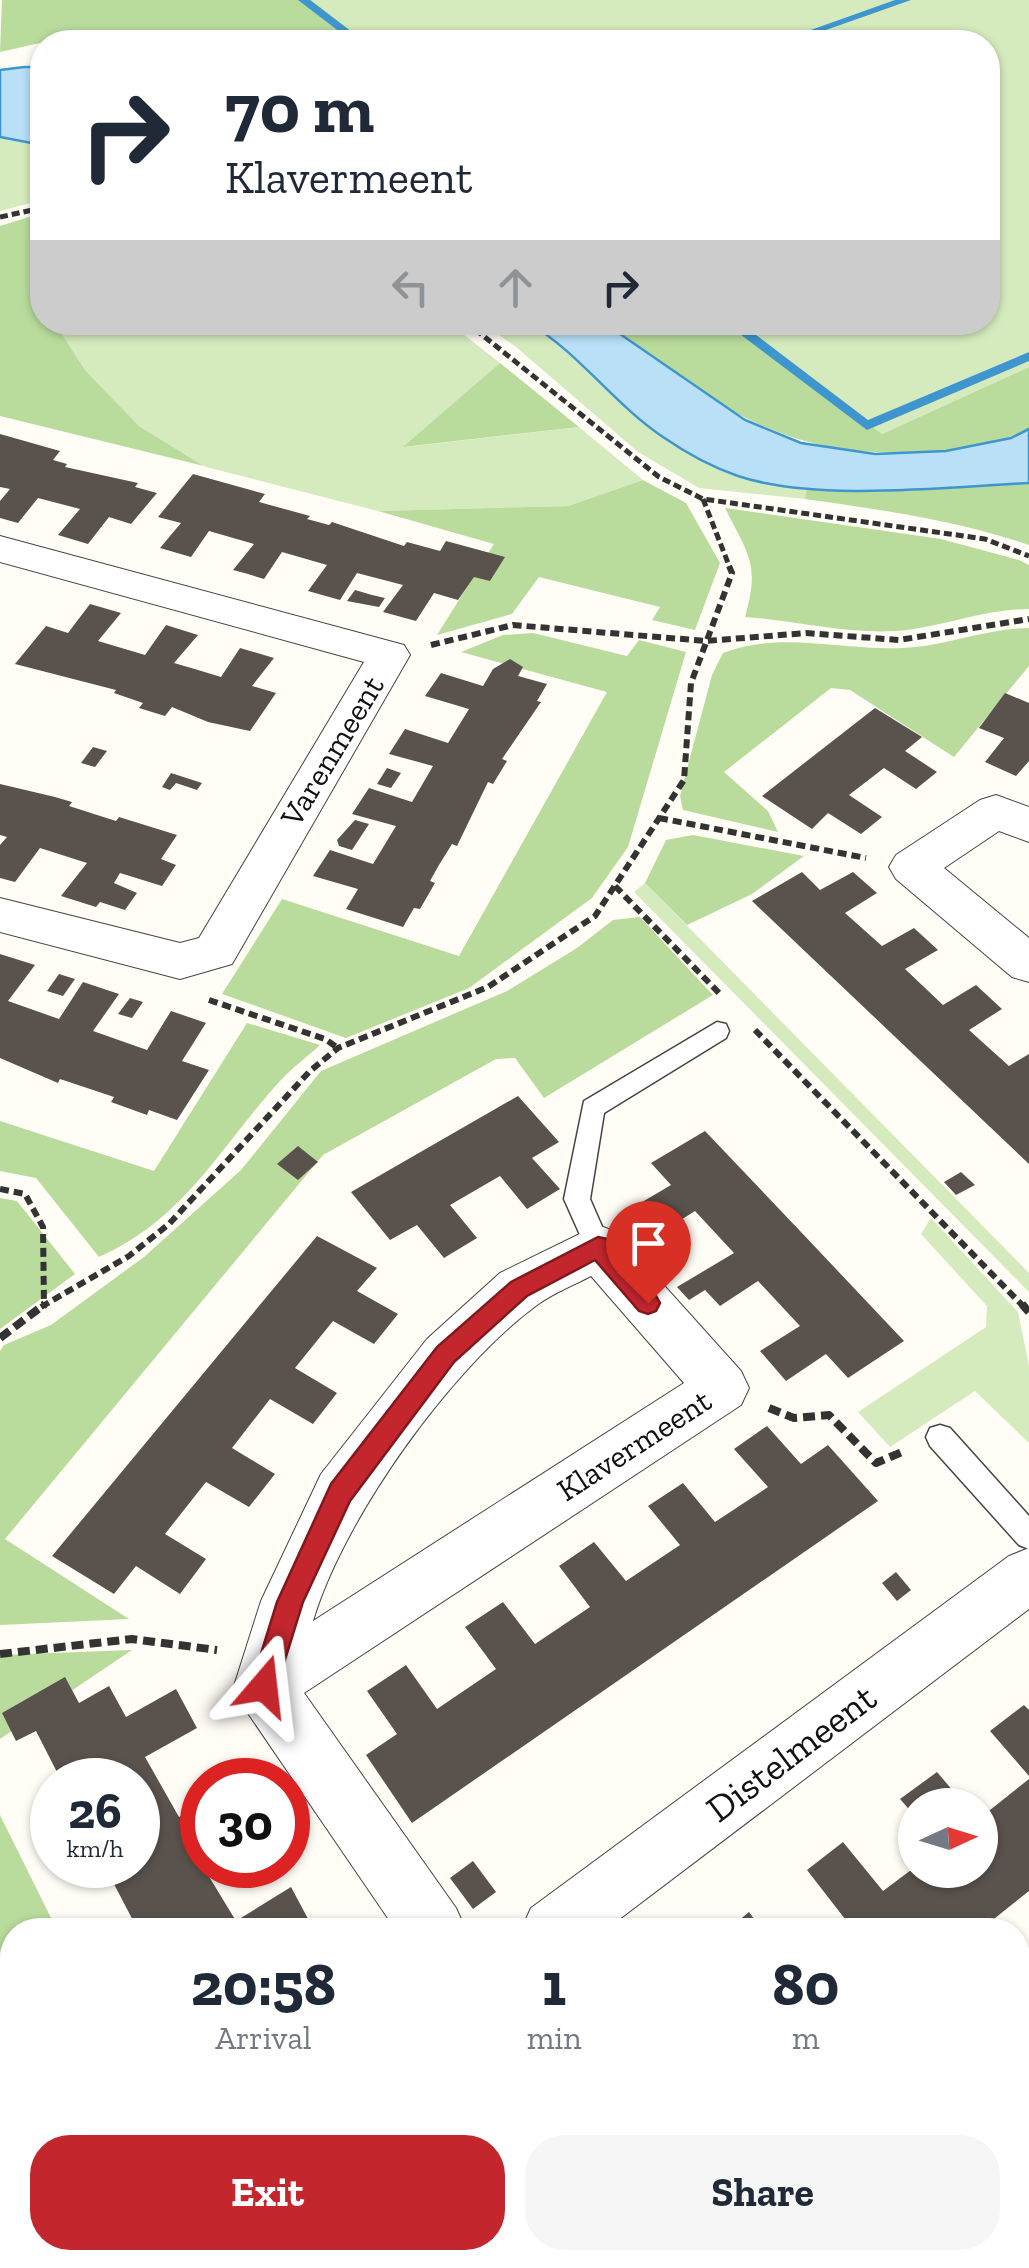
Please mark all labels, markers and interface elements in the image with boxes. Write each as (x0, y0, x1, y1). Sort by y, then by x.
text: 70 m (225, 66, 374, 150)
icon: right (60, 70, 190, 200)
text: Klavermeent (225, 151, 472, 205)
icon: left (383, 260, 438, 315)
icon: ahead (488, 260, 543, 315)
icon: right (593, 260, 648, 315)
street label: Varenmeent (272, 669, 392, 834)
pin (606, 1201, 691, 1304)
icon: arrive (621, 1216, 676, 1271)
street label: Klavermeent (550, 1381, 718, 1509)
position arrow (212, 1634, 316, 1738)
street label: Distelmeent (697, 1674, 885, 1832)
speed limit sign: 30 (180, 1758, 310, 1888)
text: 26 (68, 1781, 122, 1841)
north arrow (898, 1788, 998, 1888)
map controls (898, 1788, 998, 1888)
text: km/h (66, 1833, 124, 1863)
text: 20:58 (191, 1948, 336, 2020)
text: 1 (542, 1948, 566, 2020)
text: 80 (772, 1948, 839, 2020)
text: Arrival (215, 2019, 312, 2057)
text: min (527, 2019, 582, 2057)
text: m (792, 2019, 820, 2057)
button: Exit (30, 2135, 505, 2250)
button: Share (525, 2135, 1000, 2250)

